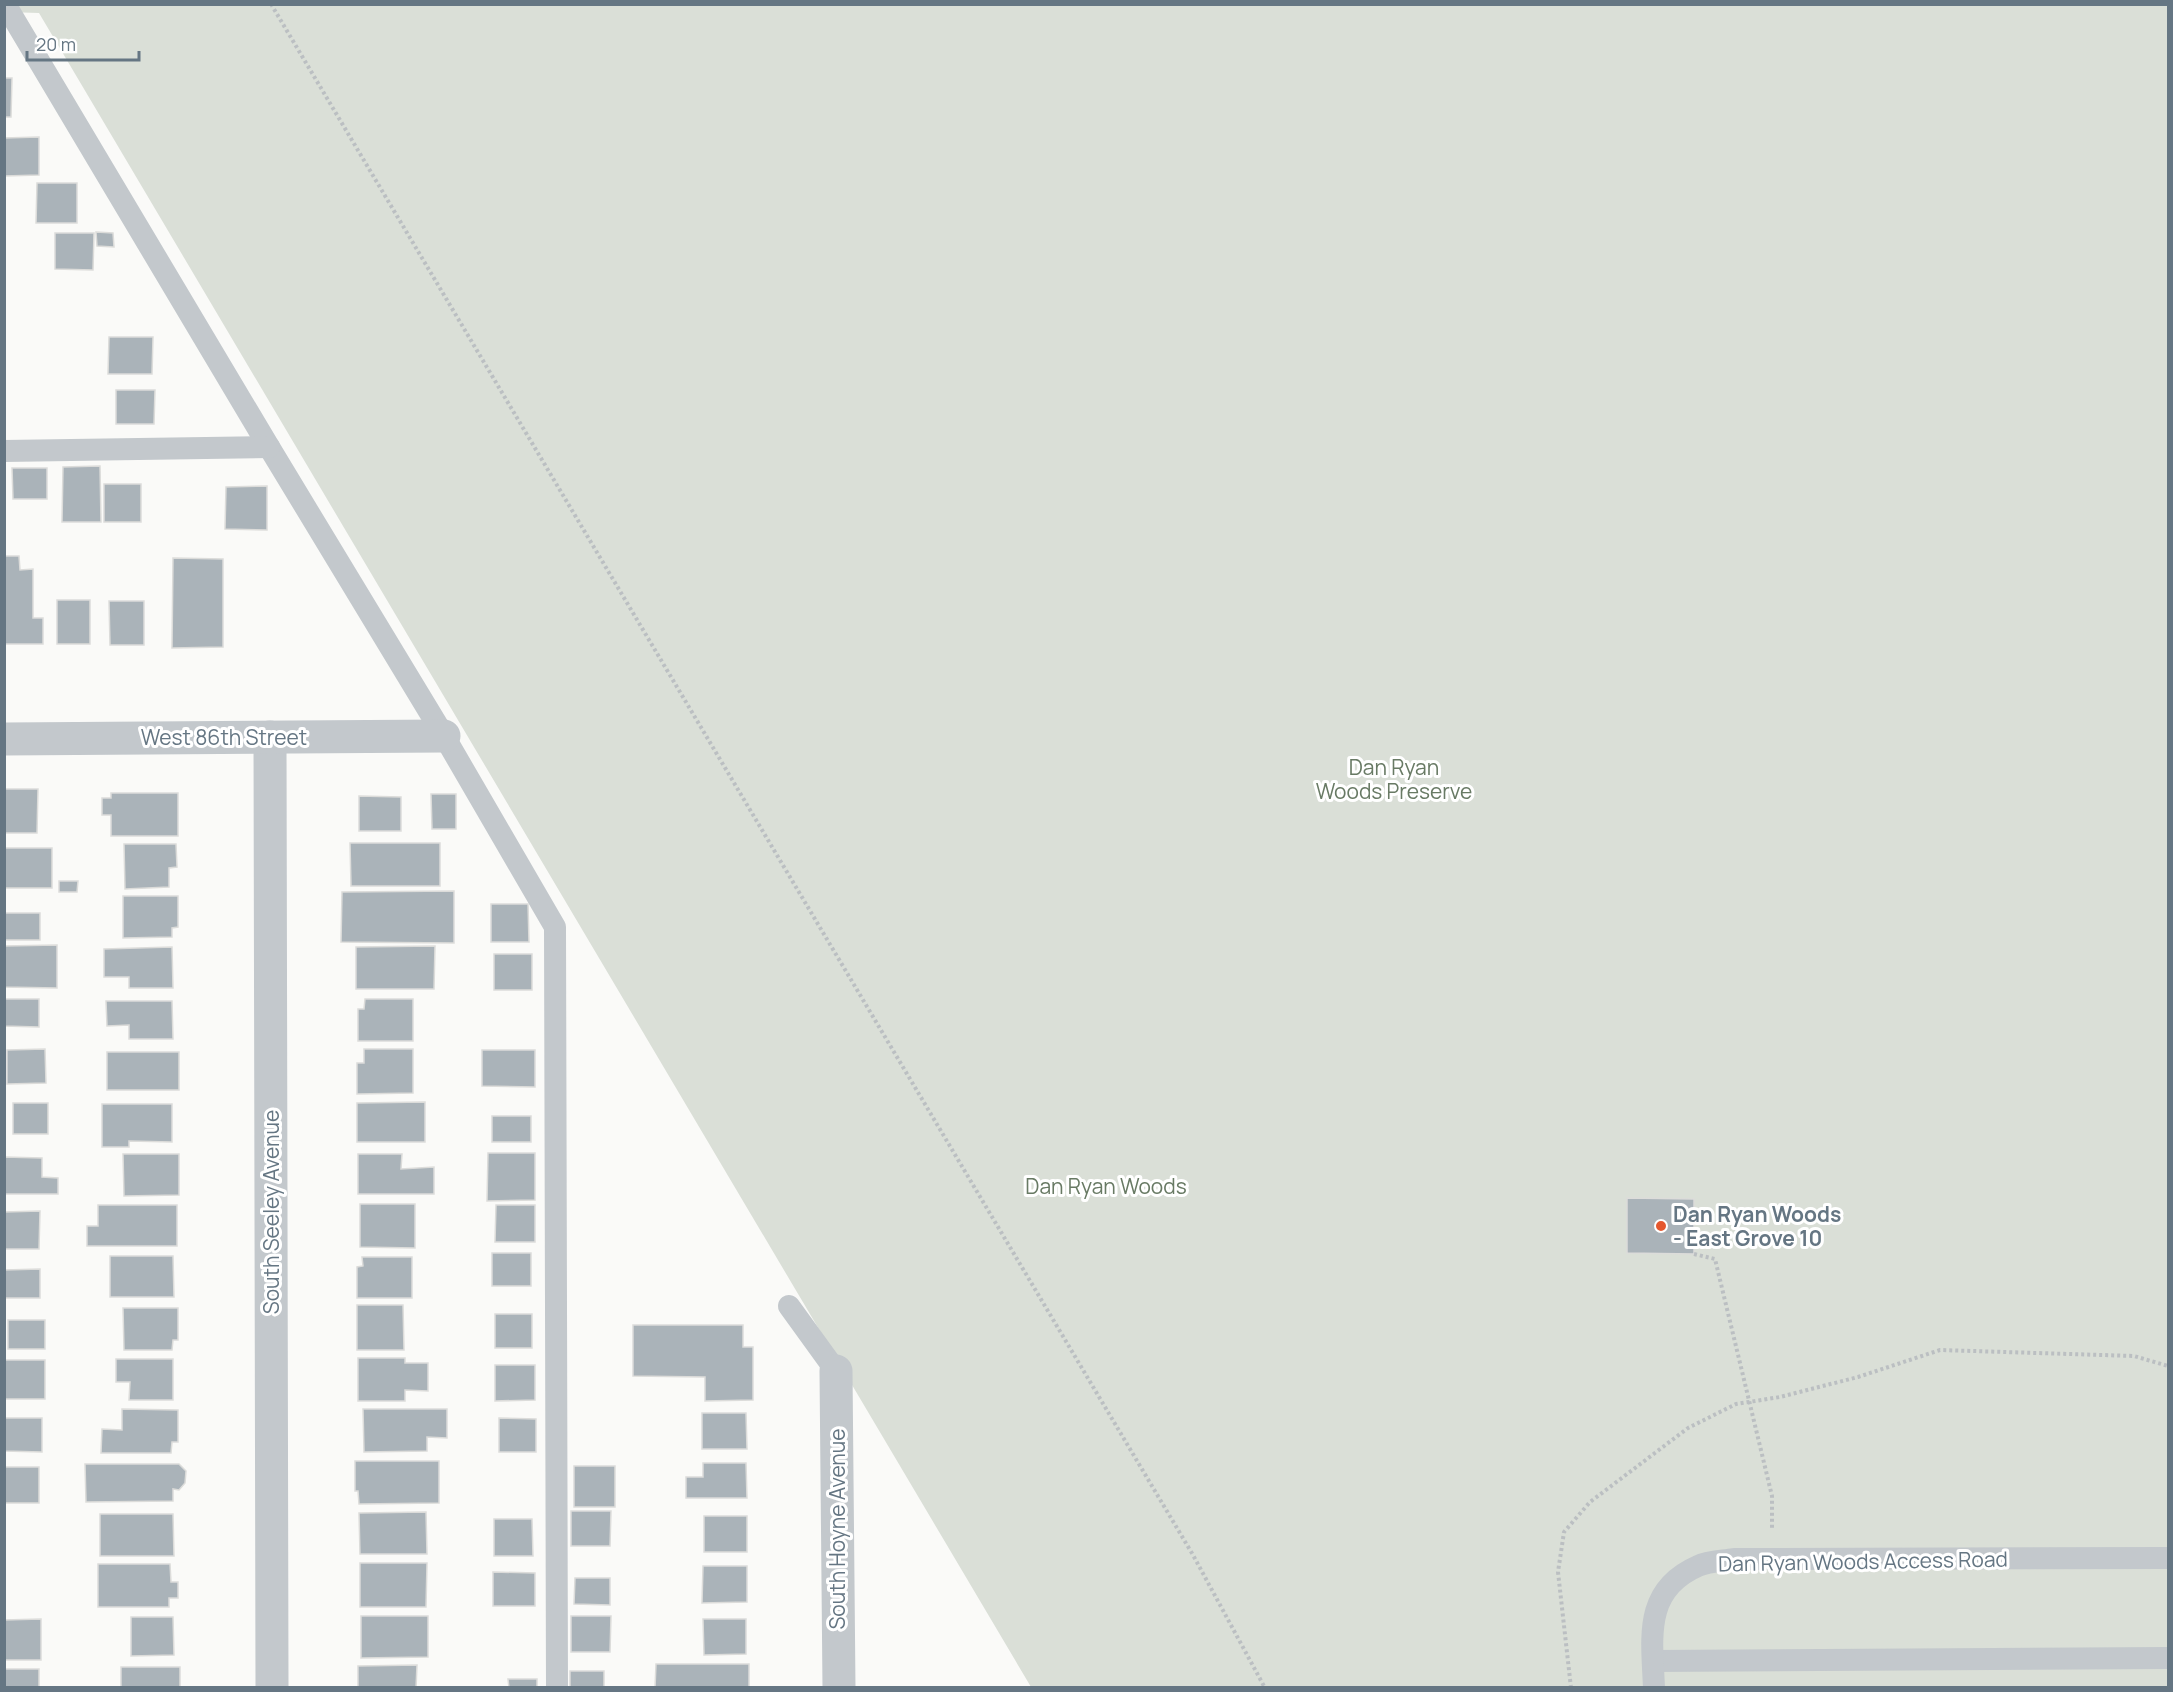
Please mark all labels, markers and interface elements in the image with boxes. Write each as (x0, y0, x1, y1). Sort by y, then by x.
scale bar (27, 24, 140, 62)
text: 20 m (36, 32, 76, 56)
street label: West 86th Street (141, 723, 307, 751)
park label: Dan Ryan Woods Preserve (1316, 753, 1472, 805)
street label: South Seeley Avenue (257, 1110, 285, 1314)
park label: Dan Ryan Woods (1025, 1172, 1187, 1200)
place label: Dan Ryan Woods - East Grove 10 (1673, 1200, 1841, 1252)
marker: Dan Ryan Woods - East Grove 10 (1654, 1219, 1668, 1233)
street label: South Hoyne Avenue (823, 1428, 851, 1630)
street label: Dan Ryan Woods Access Road (1718, 1544, 2008, 1578)

